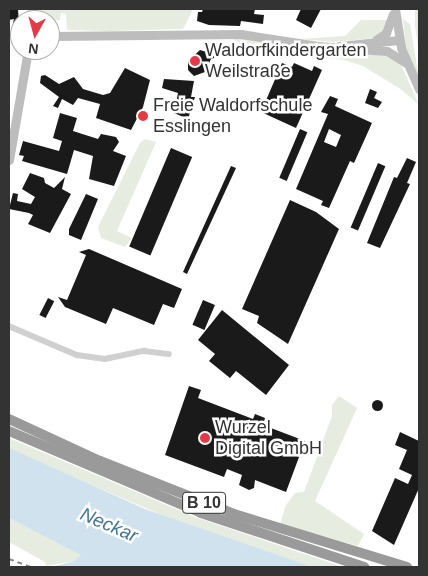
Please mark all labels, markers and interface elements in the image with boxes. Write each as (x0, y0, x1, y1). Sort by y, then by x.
north arrow (10, 10, 60, 60)
text: N (27, 40, 39, 57)
place label: Waldorfkindergarten Weilstraße (205, 40, 366, 82)
marker: Waldorfkindergarten Weilstraße (189, 55, 201, 67)
place label: Freie Waldorfschule Esslingen (153, 95, 312, 138)
marker: Freie Waldorfschule Esslingen (137, 110, 149, 122)
place label: Wurzel Digital GmbH (215, 417, 322, 459)
marker: Wurzel Digital GmbH (199, 432, 211, 444)
road number: B 10 (182, 489, 226, 516)
water label: Neckar (77, 503, 141, 547)

